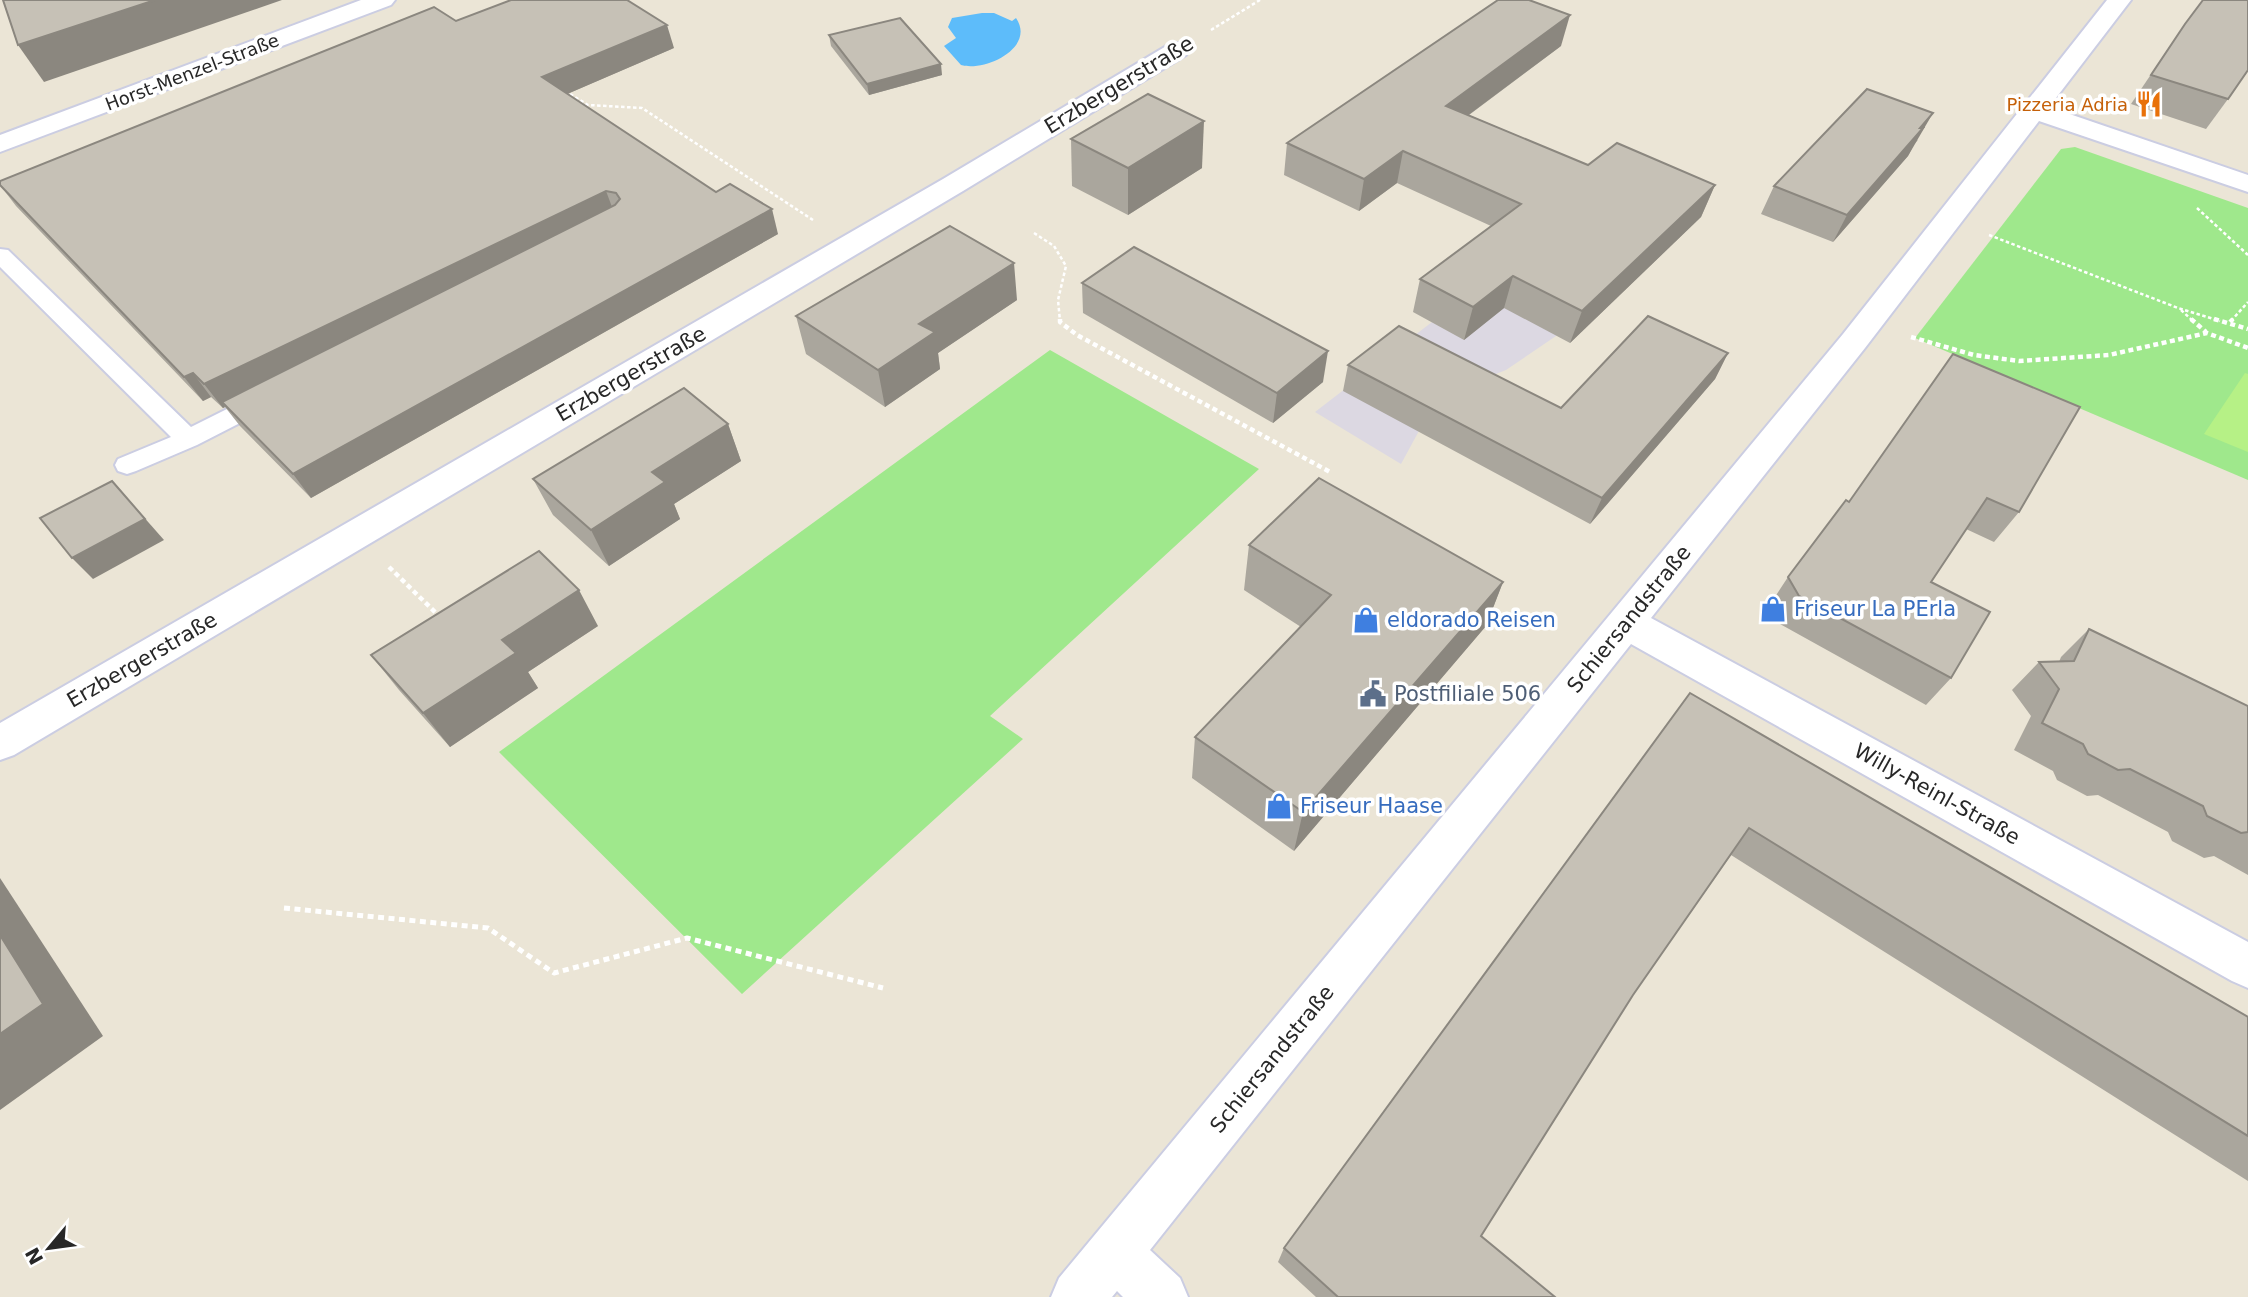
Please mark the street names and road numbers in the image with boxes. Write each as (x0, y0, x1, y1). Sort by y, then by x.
street label: Horst-Menzel-Straße (102, 29, 282, 115)
street label: Erzbergerstraße (1040, 31, 1198, 139)
street label: Erzbergerstraße (552, 321, 710, 427)
street label: Schiersandstraße (1562, 540, 1696, 698)
street label: Erzbergerstraße (63, 607, 221, 713)
street label: Willy-Reinl-Straße (1850, 738, 2024, 850)
street label: Schiersandstraße (1205, 980, 1339, 1138)

